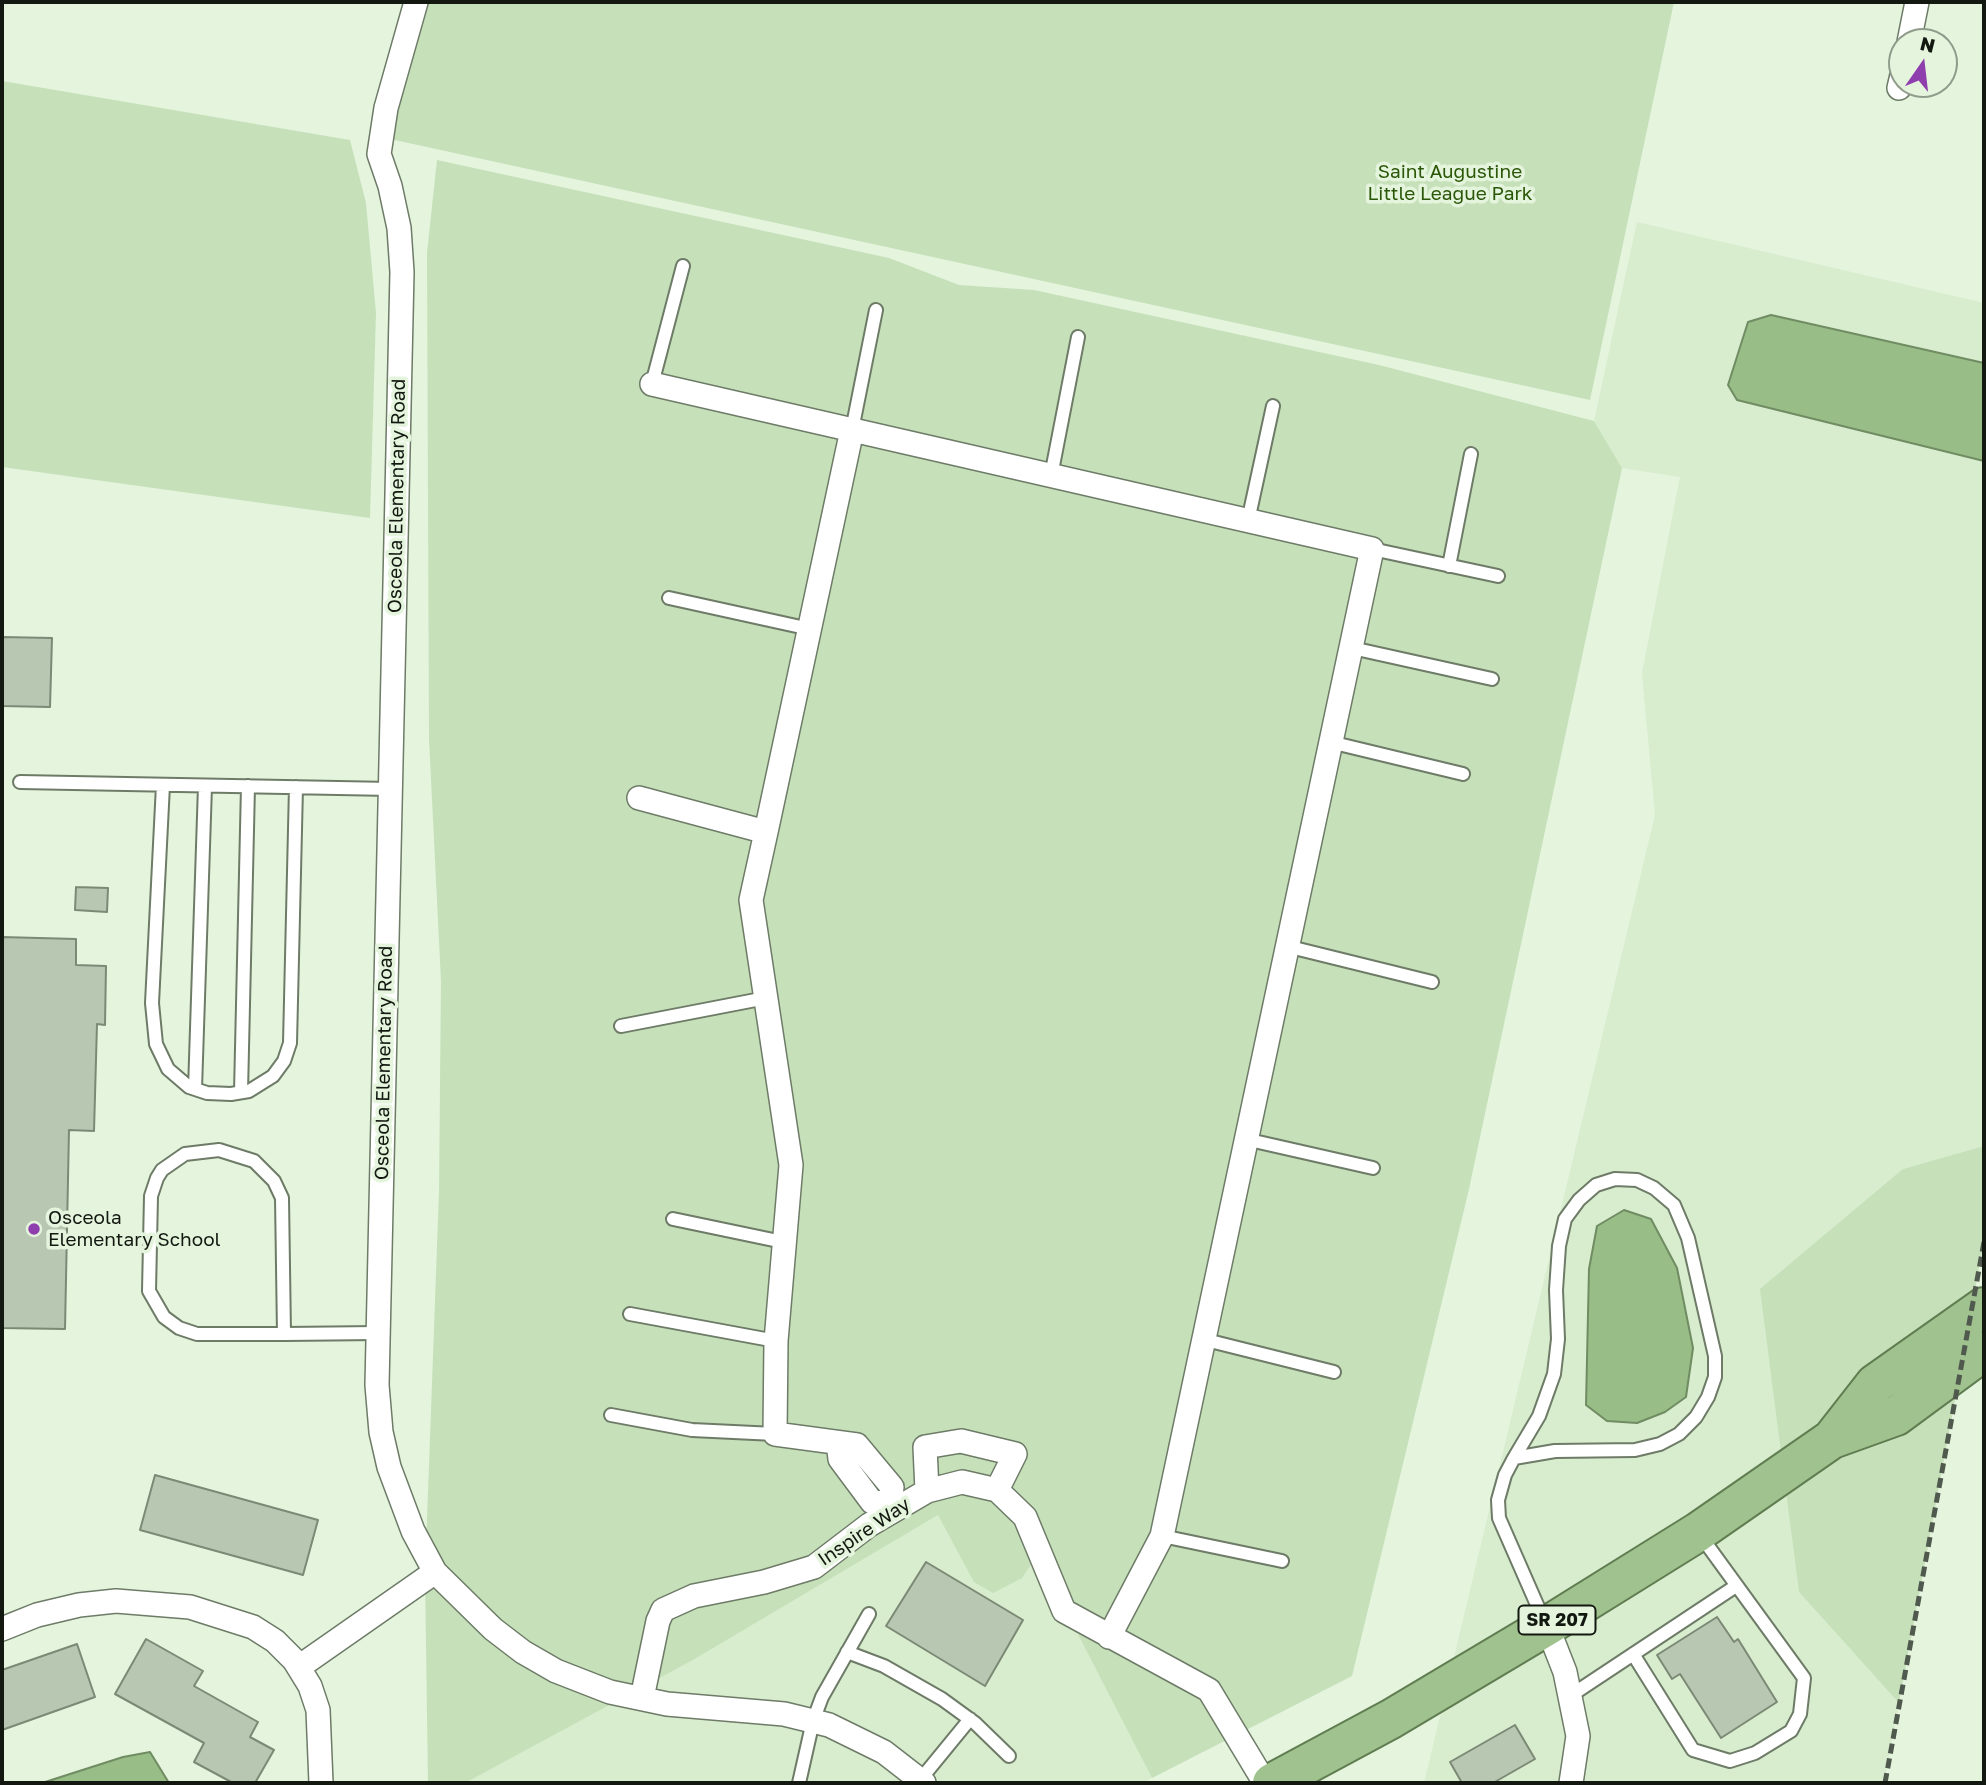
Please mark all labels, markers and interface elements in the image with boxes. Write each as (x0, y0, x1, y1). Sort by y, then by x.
north arrow (1888, 28, 1958, 98)
text: N (1918, 31, 1938, 57)
park label: Saint Augustine Little League Park (1367, 161, 1533, 205)
street label: Osceola Elementary Road (384, 379, 410, 613)
street label: Osceola Elementary Road (371, 946, 397, 1180)
place label: Osceola Elementary School (48, 1207, 221, 1251)
marker: Osceola Elementary School (26, 1221, 42, 1237)
street label: Inspire Way (814, 1493, 914, 1571)
road number: SR 207 (1518, 1605, 1596, 1634)

